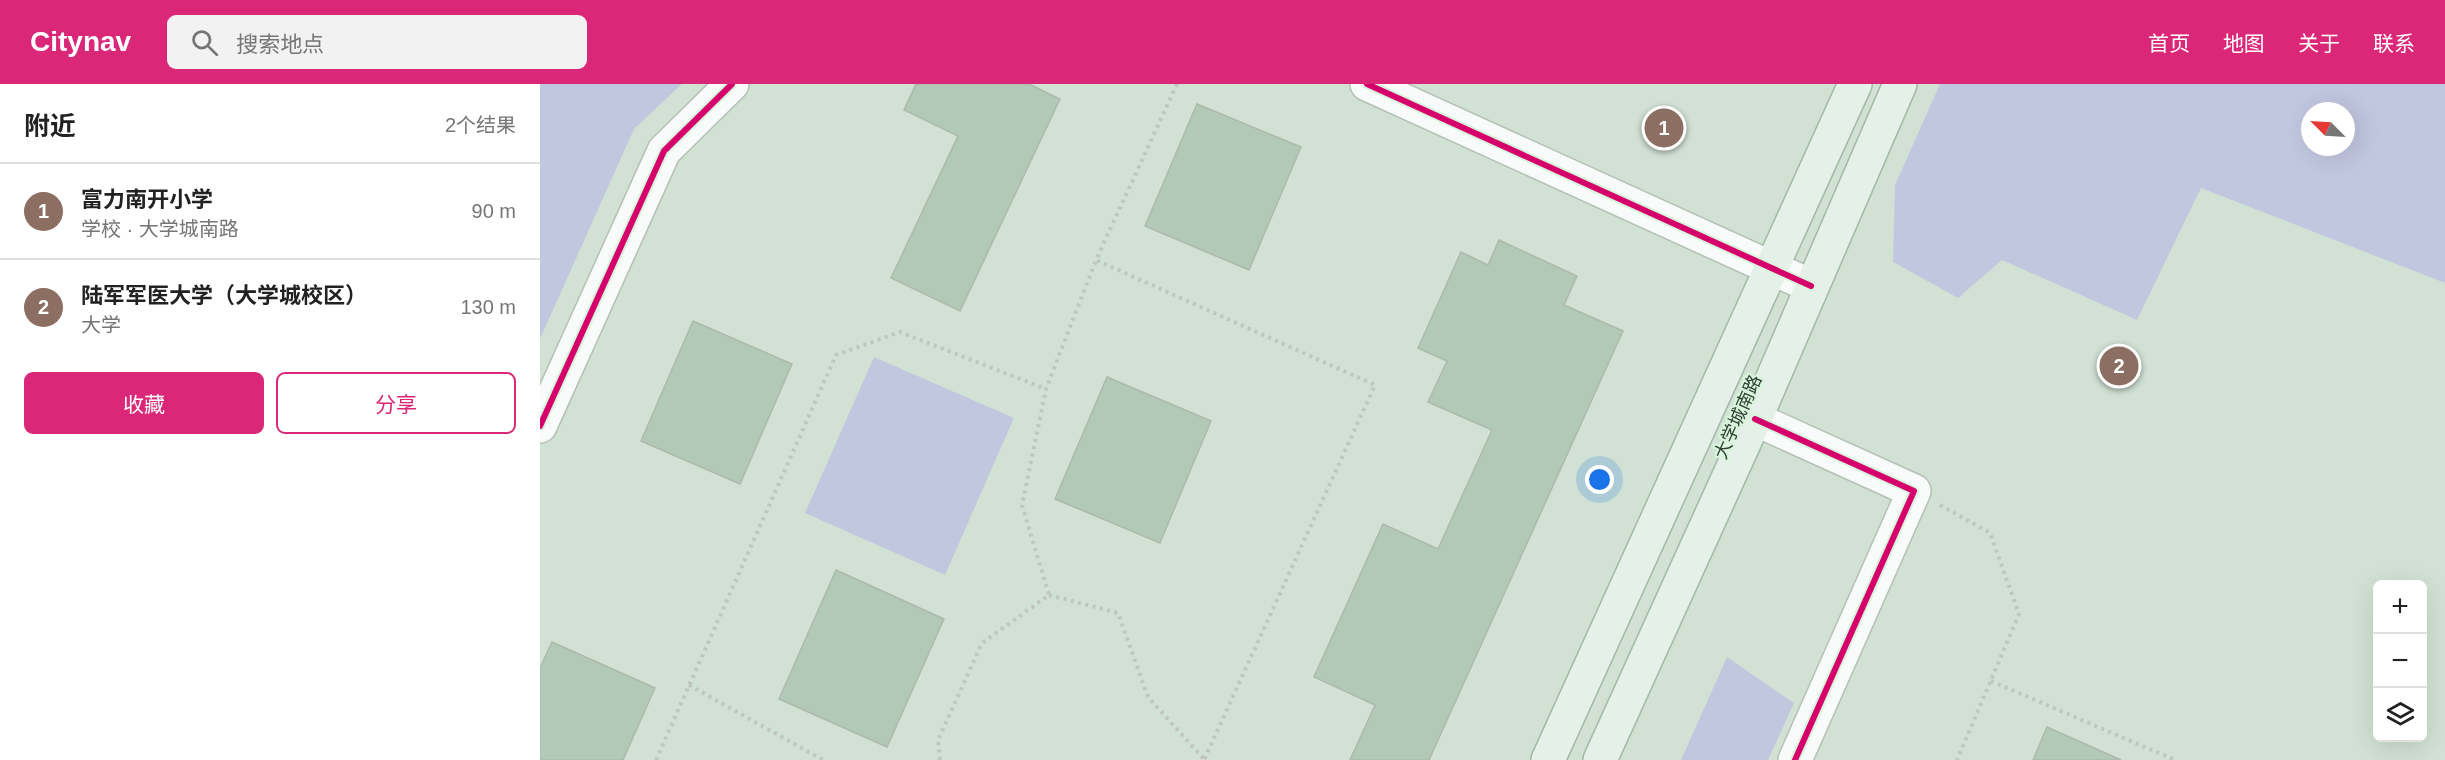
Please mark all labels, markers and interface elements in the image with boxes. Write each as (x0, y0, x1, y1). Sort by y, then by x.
search box (167, 15, 587, 69)
text: Citynav (30, 26, 131, 57)
icon: search (188, 26, 221, 59)
text: 搜索地点 (236, 32, 324, 57)
text: 首页 (2148, 32, 2190, 55)
text: 地图 (2223, 32, 2265, 55)
text: 关于 (2298, 32, 2340, 55)
text: 联系 (2373, 32, 2415, 55)
north arrow (2301, 102, 2355, 156)
pin: 1 (1644, 106, 1684, 150)
text: 附近 (24, 111, 76, 141)
text: 2个结果 (445, 114, 516, 136)
text: 富力南开小学 (81, 187, 213, 212)
text: 1 (38, 200, 49, 222)
text: 90 m (472, 200, 516, 222)
text: 学校 · 大学城南路 (81, 218, 239, 240)
text: 陆军军医大学（大学城校区） (81, 283, 367, 308)
text: 2 (38, 296, 49, 318)
text: 130 m (460, 296, 516, 318)
text: 大学 (81, 314, 121, 336)
pin: 2 (2100, 344, 2138, 388)
button: 收藏 (24, 372, 264, 434)
button: 分享 (276, 372, 516, 434)
street label: 大学城南路 (1711, 372, 1765, 462)
your location (1585, 465, 1614, 494)
map controls (2373, 580, 2427, 742)
button: + (2373, 580, 2427, 634)
button: − (2373, 634, 2427, 688)
button: layers (2373, 688, 2427, 742)

